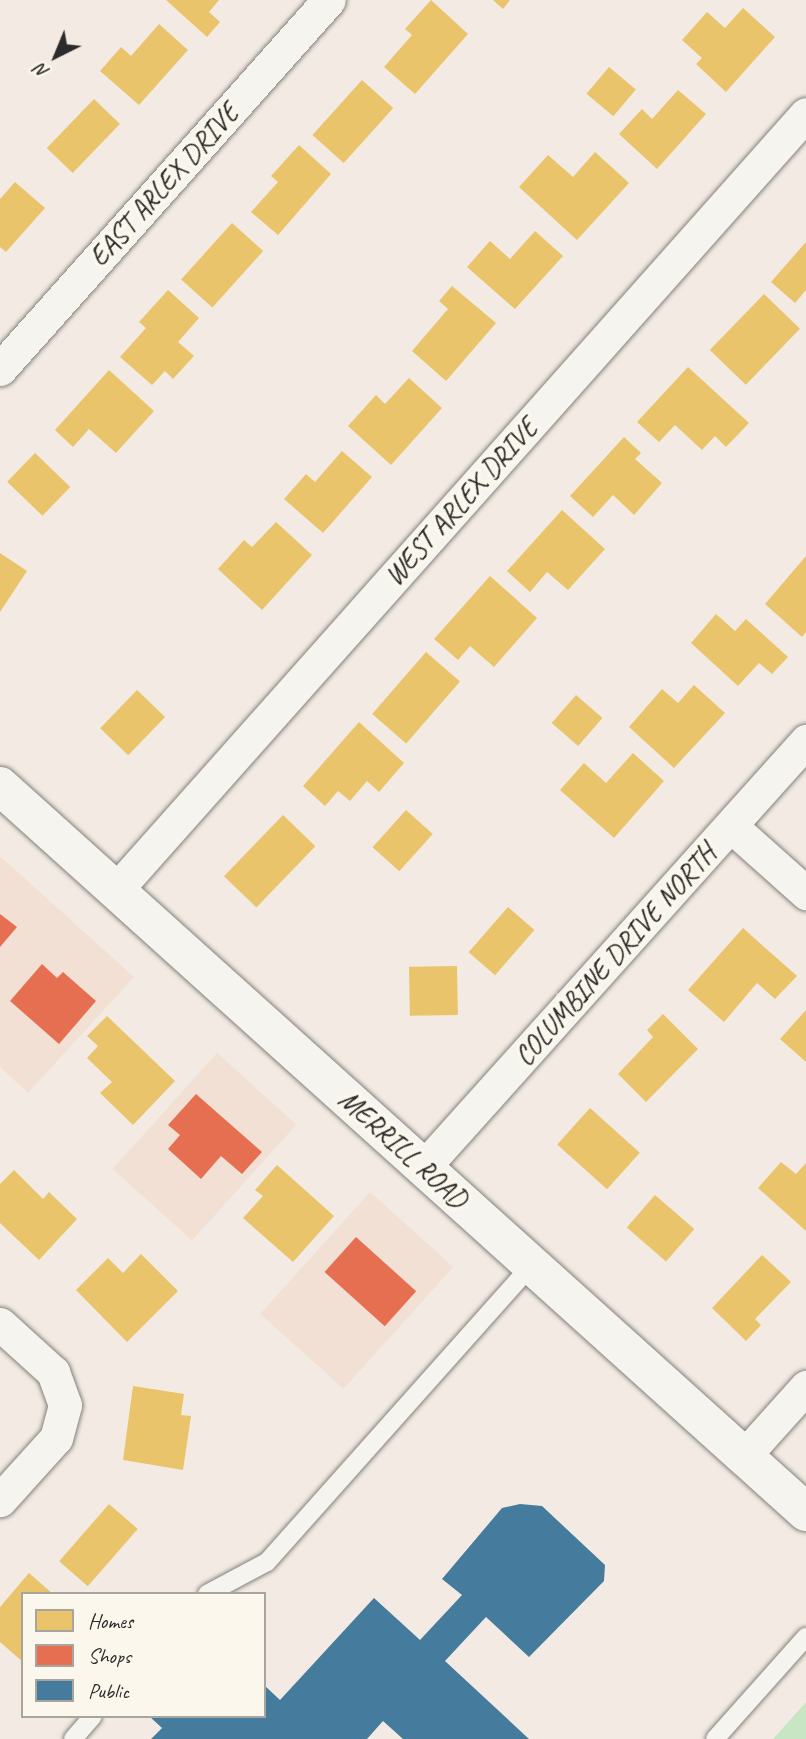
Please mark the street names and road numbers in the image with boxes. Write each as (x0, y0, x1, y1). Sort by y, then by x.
street label: EAST ARLEX DRIVE (82, 97, 246, 273)
street label: WEST ARLEX DRIVE (377, 412, 545, 592)
street label: COLUMBINE DRIVE NORTH (507, 838, 723, 1072)
street label: MERRILL ROAD (331, 1082, 475, 1216)

